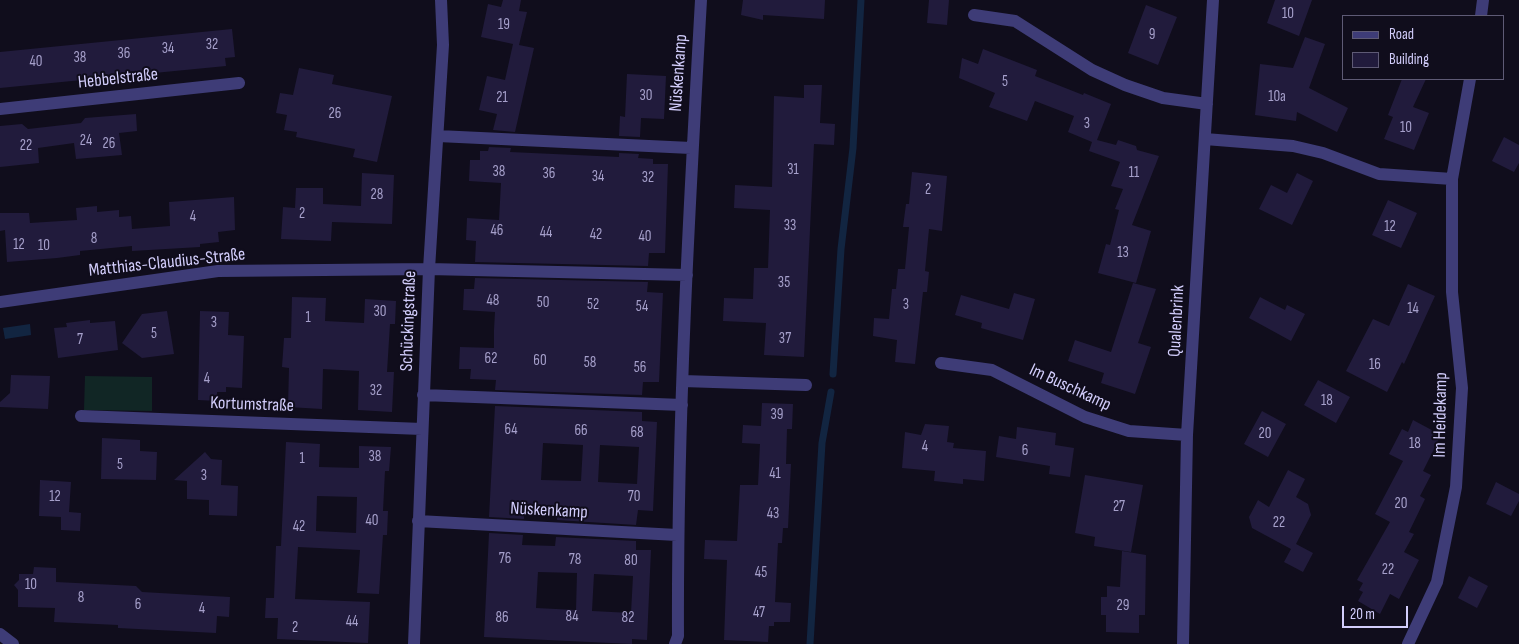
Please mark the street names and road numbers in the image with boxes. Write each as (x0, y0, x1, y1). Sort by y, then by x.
street label: Nüskenkamp (666, 34, 692, 112)
street label: Hebbelstraße (77, 64, 159, 94)
street label: Matthias-Claudius-Straße (88, 244, 246, 282)
street label: Schückingstraße (396, 270, 422, 372)
street label: Qualenbrink (1164, 284, 1190, 358)
street label: Im Buschkamp (1026, 360, 1114, 416)
street label: Im Heidekamp (1429, 372, 1453, 458)
street label: Kortumstraße (210, 393, 294, 417)
street label: Nüskenkamp (510, 498, 588, 524)

